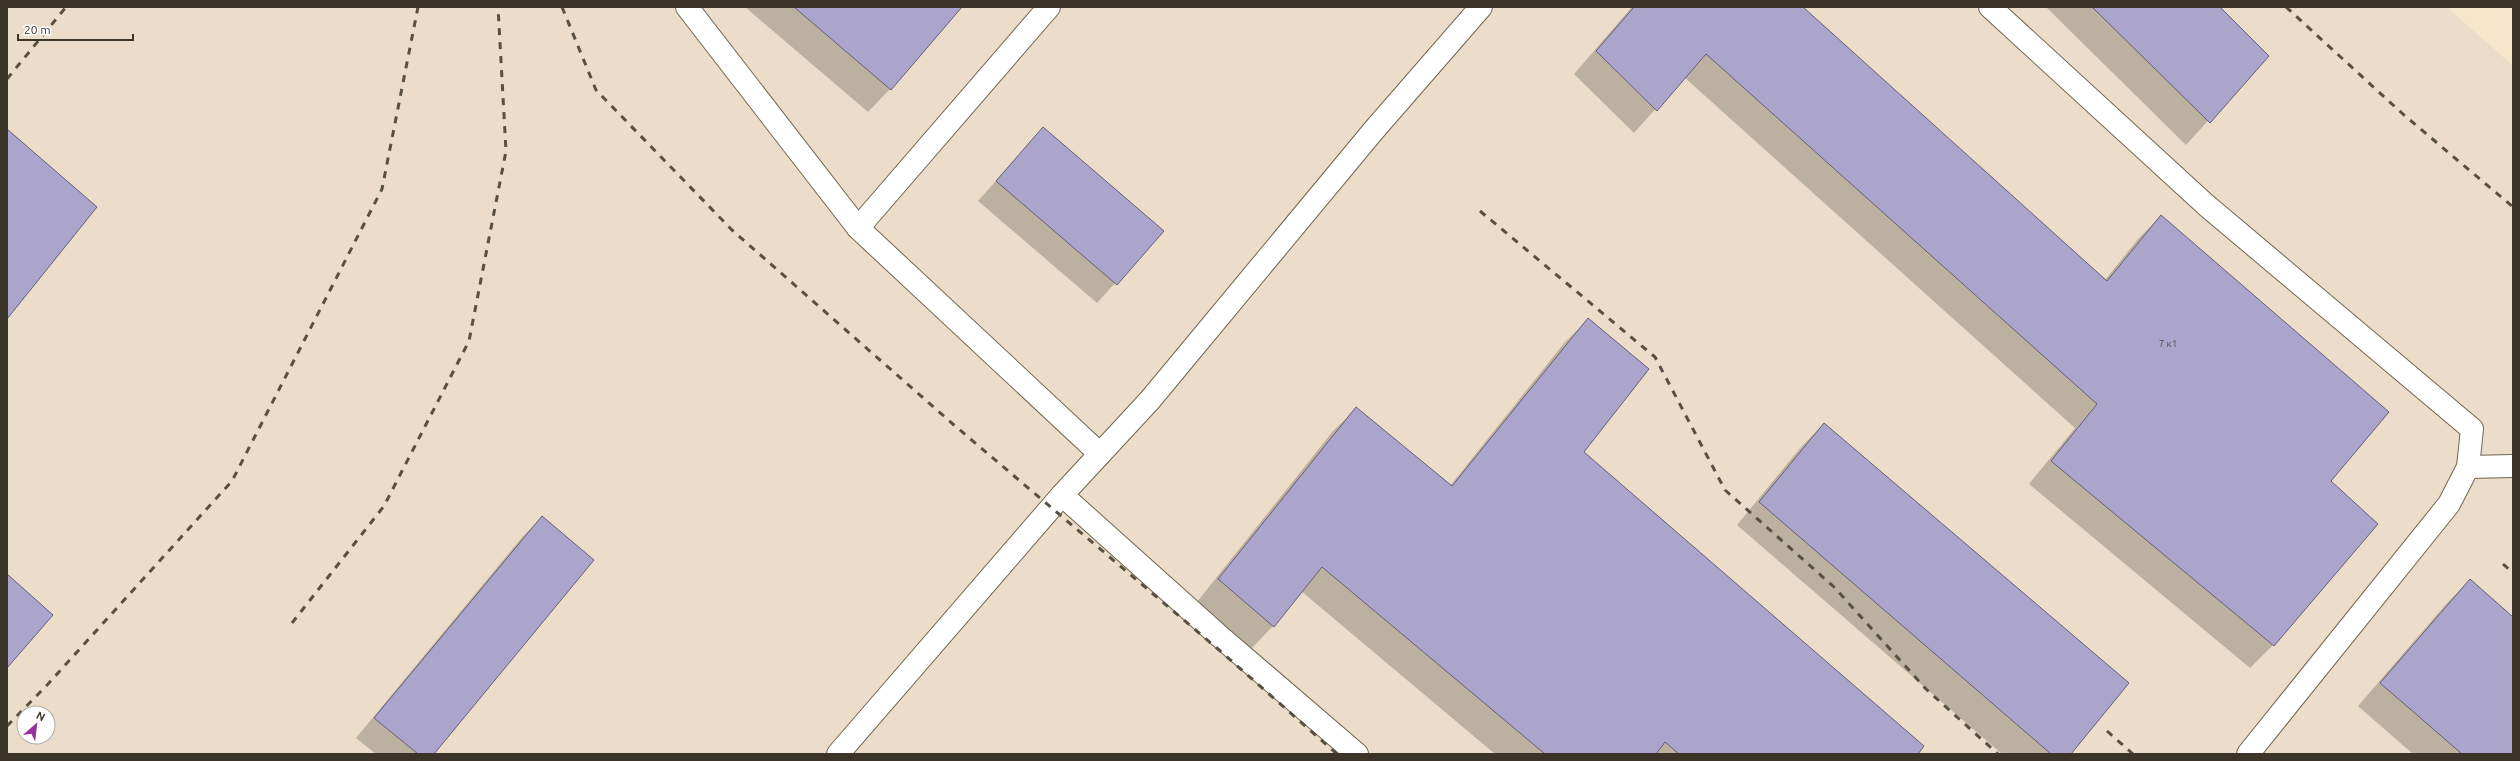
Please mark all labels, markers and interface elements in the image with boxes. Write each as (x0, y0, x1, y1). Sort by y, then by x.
scale bar (18, 16, 133, 42)
text: 20 m (24, 23, 51, 36)
house number: 7 к1 (2159, 338, 2177, 349)
north arrow (16, 705, 56, 745)
text: N (34, 709, 47, 723)

